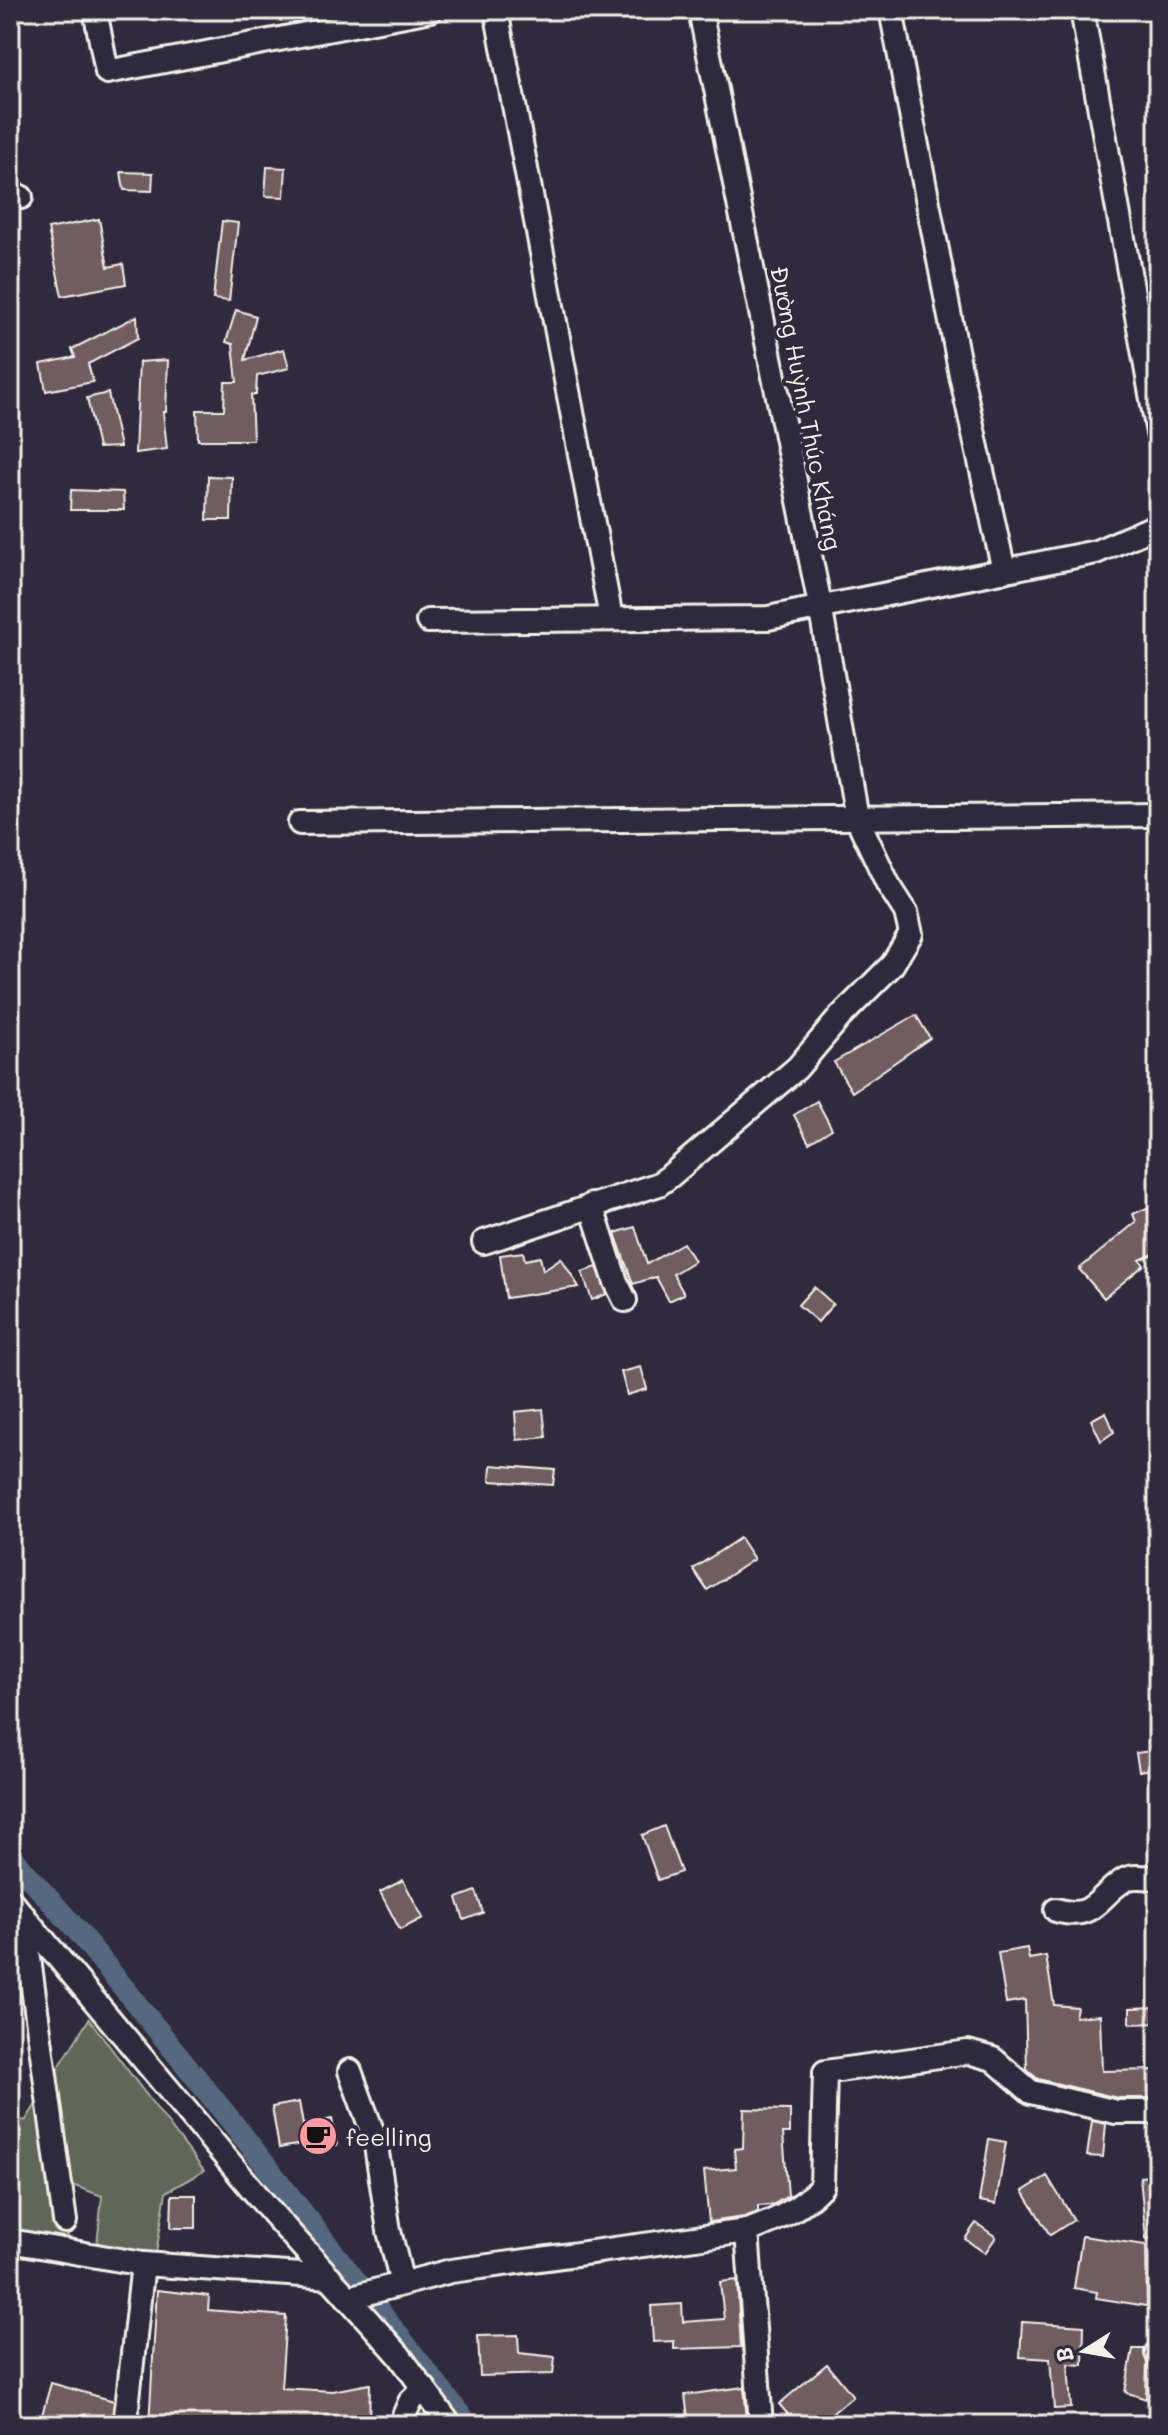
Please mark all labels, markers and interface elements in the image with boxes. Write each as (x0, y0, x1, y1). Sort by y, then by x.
street label: Đường Huỳnh Thúc Kháng (764, 263, 850, 553)
cafe icon: feelling (297, 2115, 339, 2157)
place label: feelling (346, 2121, 432, 2152)
north arrow (1044, 2311, 1124, 2391)
text: B (1048, 2345, 1080, 2365)

